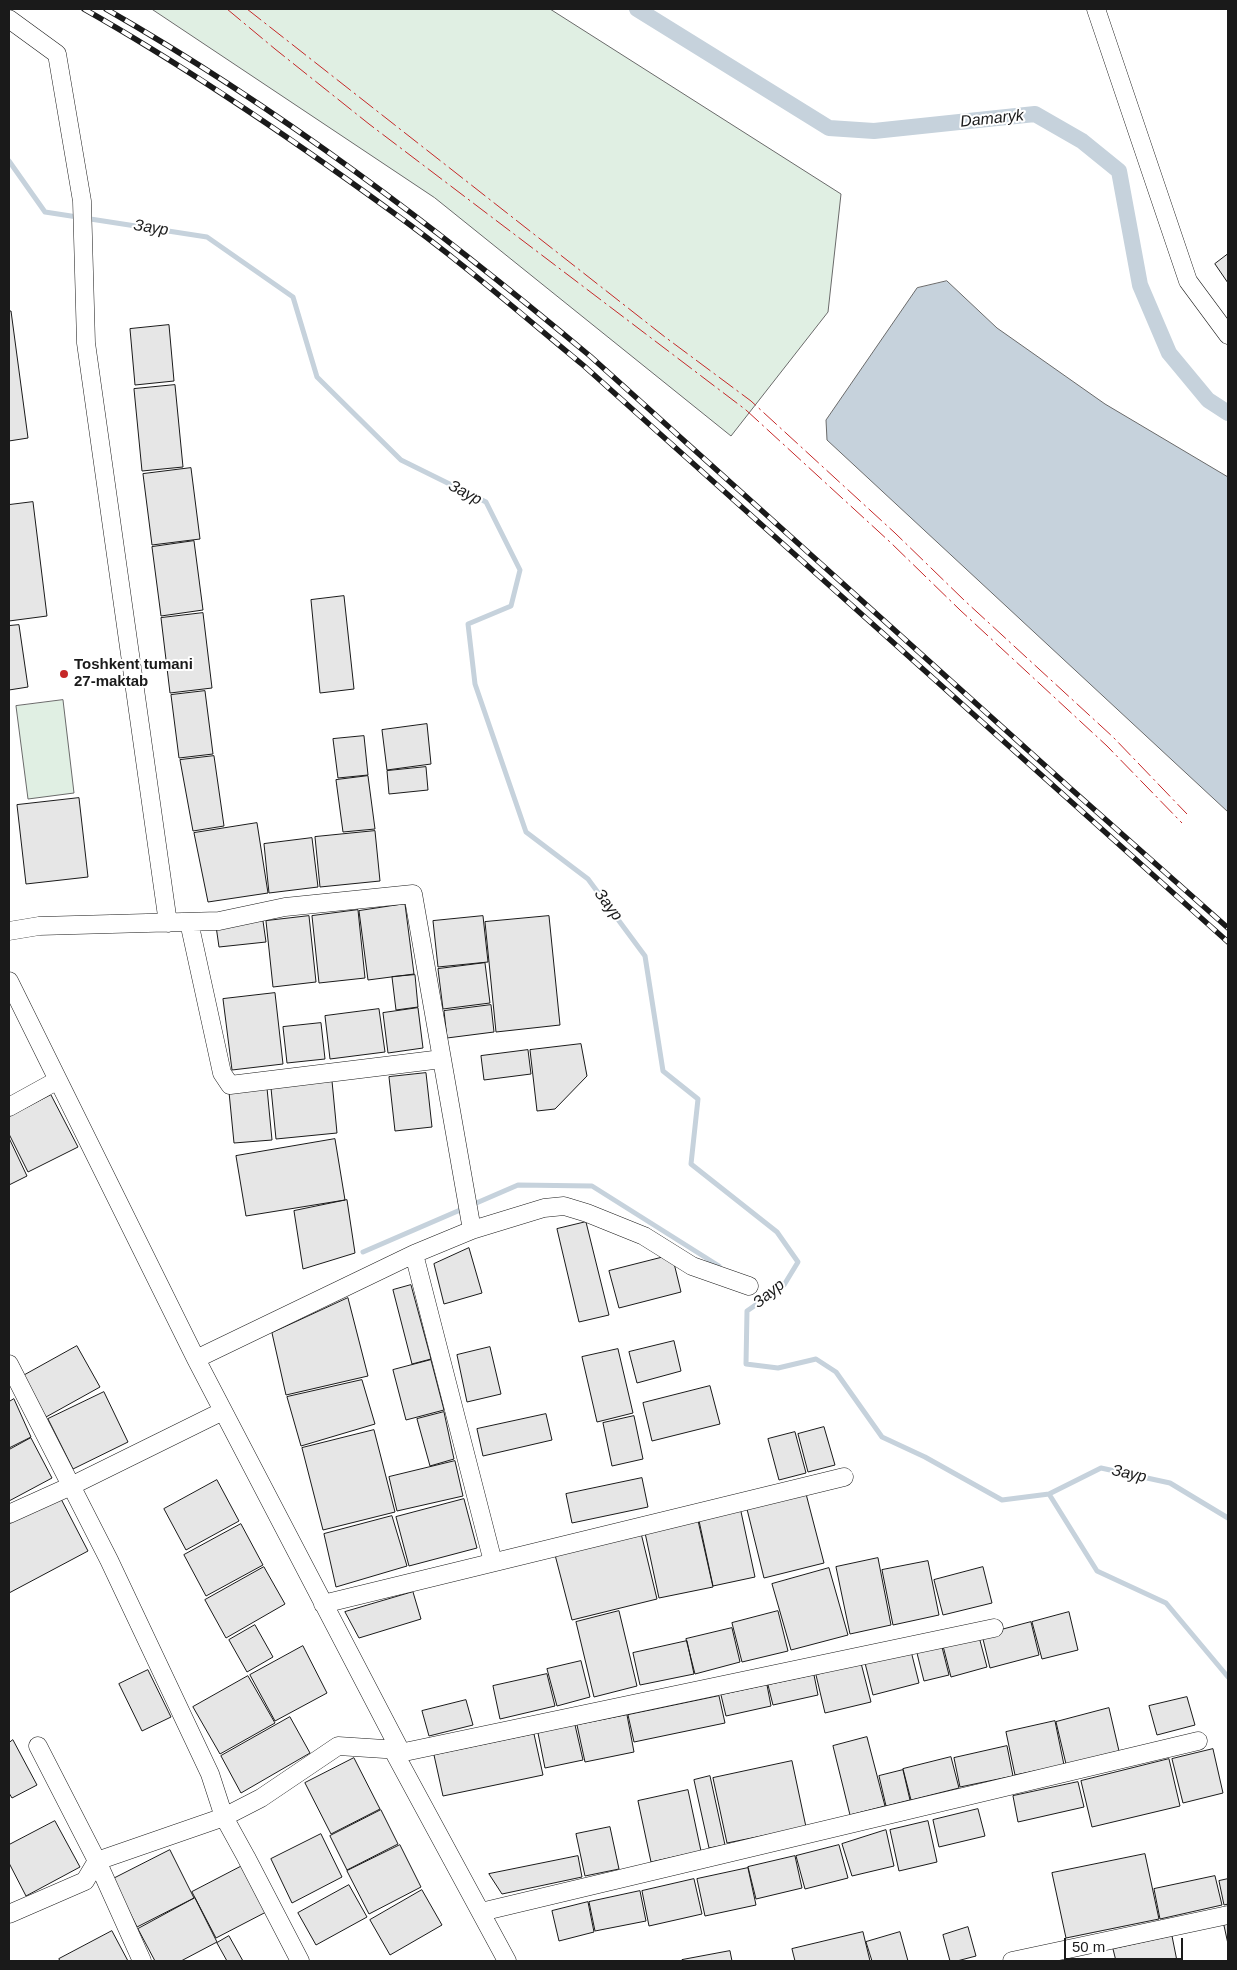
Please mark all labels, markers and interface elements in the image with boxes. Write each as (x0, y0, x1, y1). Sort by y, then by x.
water label: Damaryk (959, 106, 1025, 132)
water label: Заур (132, 216, 170, 240)
water label: Заур (445, 476, 485, 510)
place label: Toshkent tumani 27-maktab (74, 656, 193, 691)
marker: Toshkent tumani 27-maktab (58, 668, 70, 680)
water label: Заур (590, 885, 626, 925)
water label: Заур (749, 1275, 789, 1313)
water label: Заур (1110, 1461, 1148, 1487)
scale bar (1067, 1928, 1186, 1960)
text: 50 m (1072, 1938, 1105, 1955)

